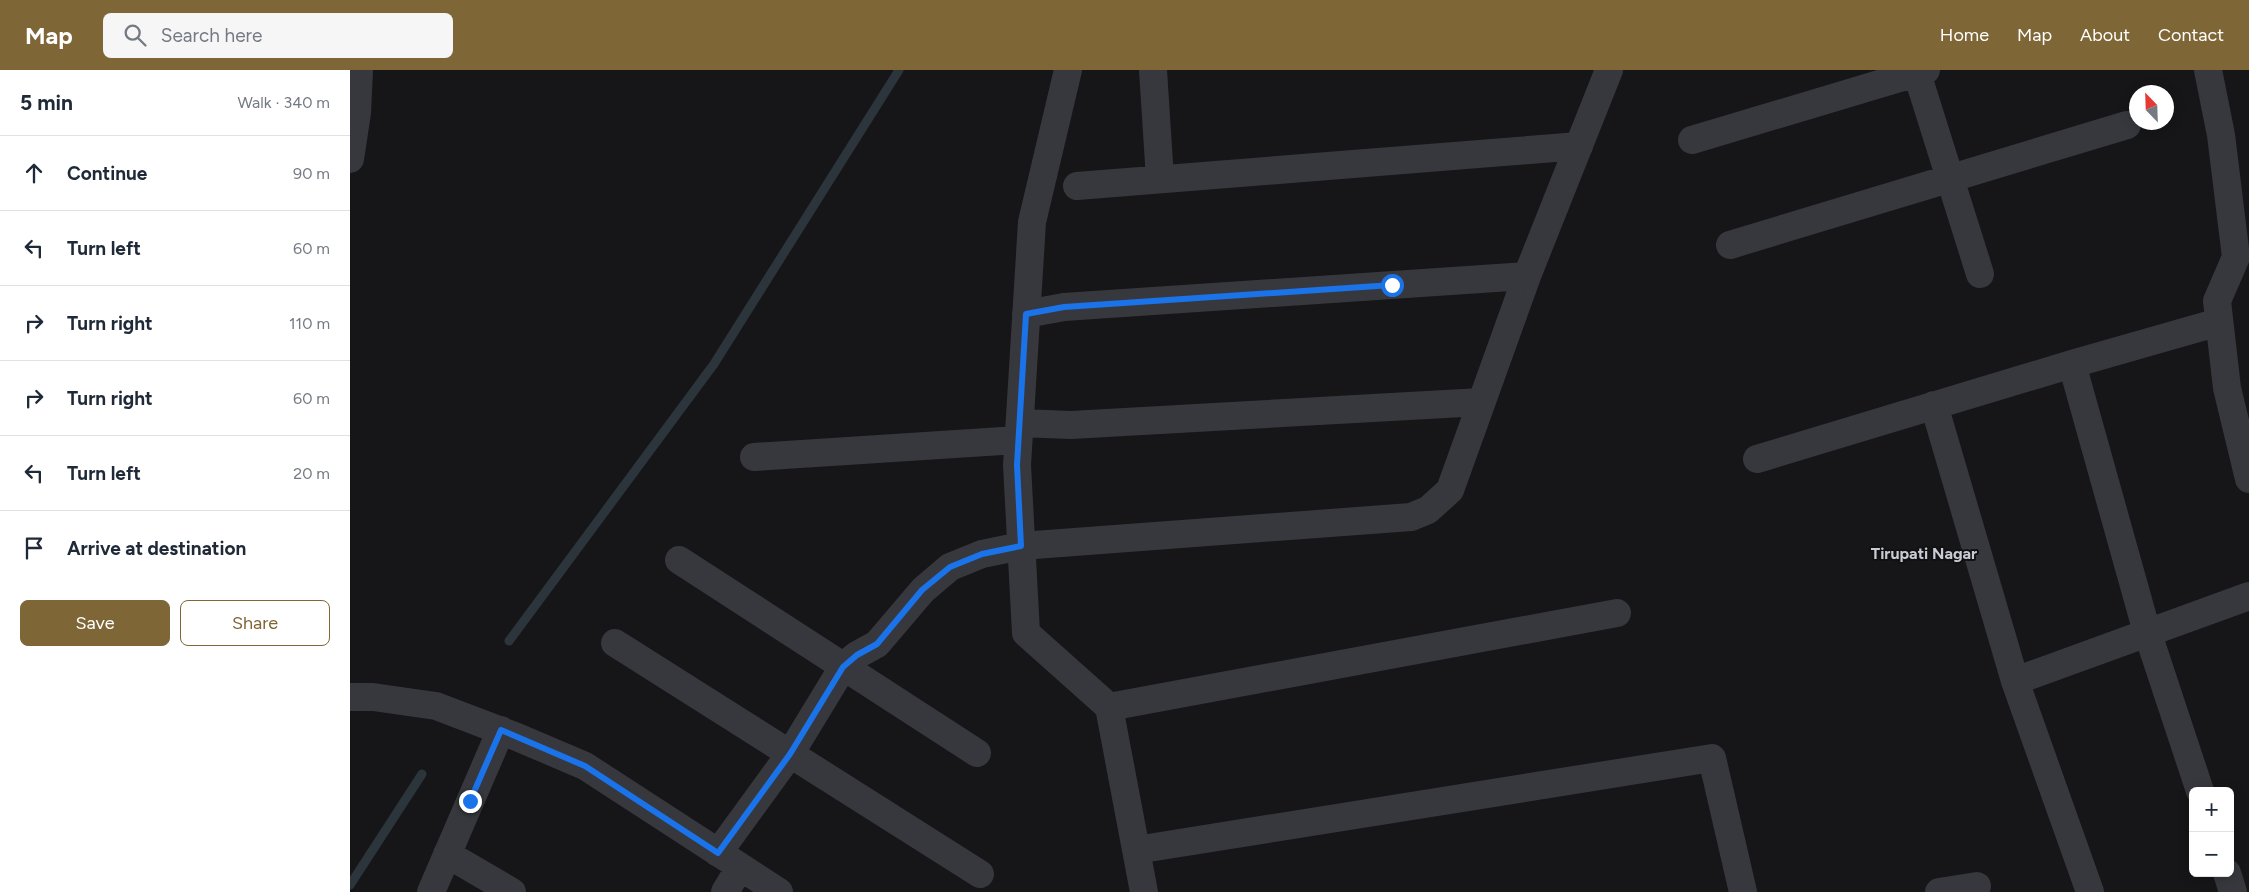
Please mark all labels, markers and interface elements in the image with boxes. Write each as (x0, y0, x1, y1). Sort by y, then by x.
search box (103, 13, 453, 58)
text: Map (25, 21, 73, 50)
icon: search (121, 21, 149, 49)
text: Search here (161, 24, 262, 47)
text: Home (1940, 24, 1989, 46)
text: Map (2017, 24, 2052, 46)
text: About (2080, 24, 2130, 46)
text: Contact (2158, 24, 2224, 46)
north arrow (2129, 85, 2174, 130)
text: 5 min (20, 90, 73, 115)
text: Walk · 340 m (237, 93, 330, 112)
icon: ahead (20, 159, 48, 187)
text: Continue (67, 162, 147, 185)
text: 90 m (293, 164, 330, 183)
icon: left (20, 234, 48, 262)
text: Turn left (67, 237, 141, 260)
text: 60 m (293, 239, 330, 258)
route start (1381, 274, 1404, 297)
icon: right (20, 309, 48, 337)
text: Turn right (67, 312, 153, 335)
text: 110 m (289, 314, 330, 333)
icon: right (20, 384, 48, 412)
text: Turn right (67, 387, 153, 410)
text: 60 m (293, 389, 330, 408)
icon: left (20, 459, 48, 487)
text: Turn left (67, 462, 141, 485)
text: 20 m (293, 464, 330, 483)
icon: arrive (20, 534, 48, 562)
text: Arrive at destination (67, 537, 246, 560)
district label: Tirupati Nagar (1871, 544, 1977, 563)
button: Save (20, 600, 170, 646)
button: Share (180, 600, 330, 646)
map controls (2189, 787, 2234, 877)
button: + (2189, 787, 2234, 832)
route end (459, 790, 482, 813)
button: − (2189, 832, 2234, 877)

